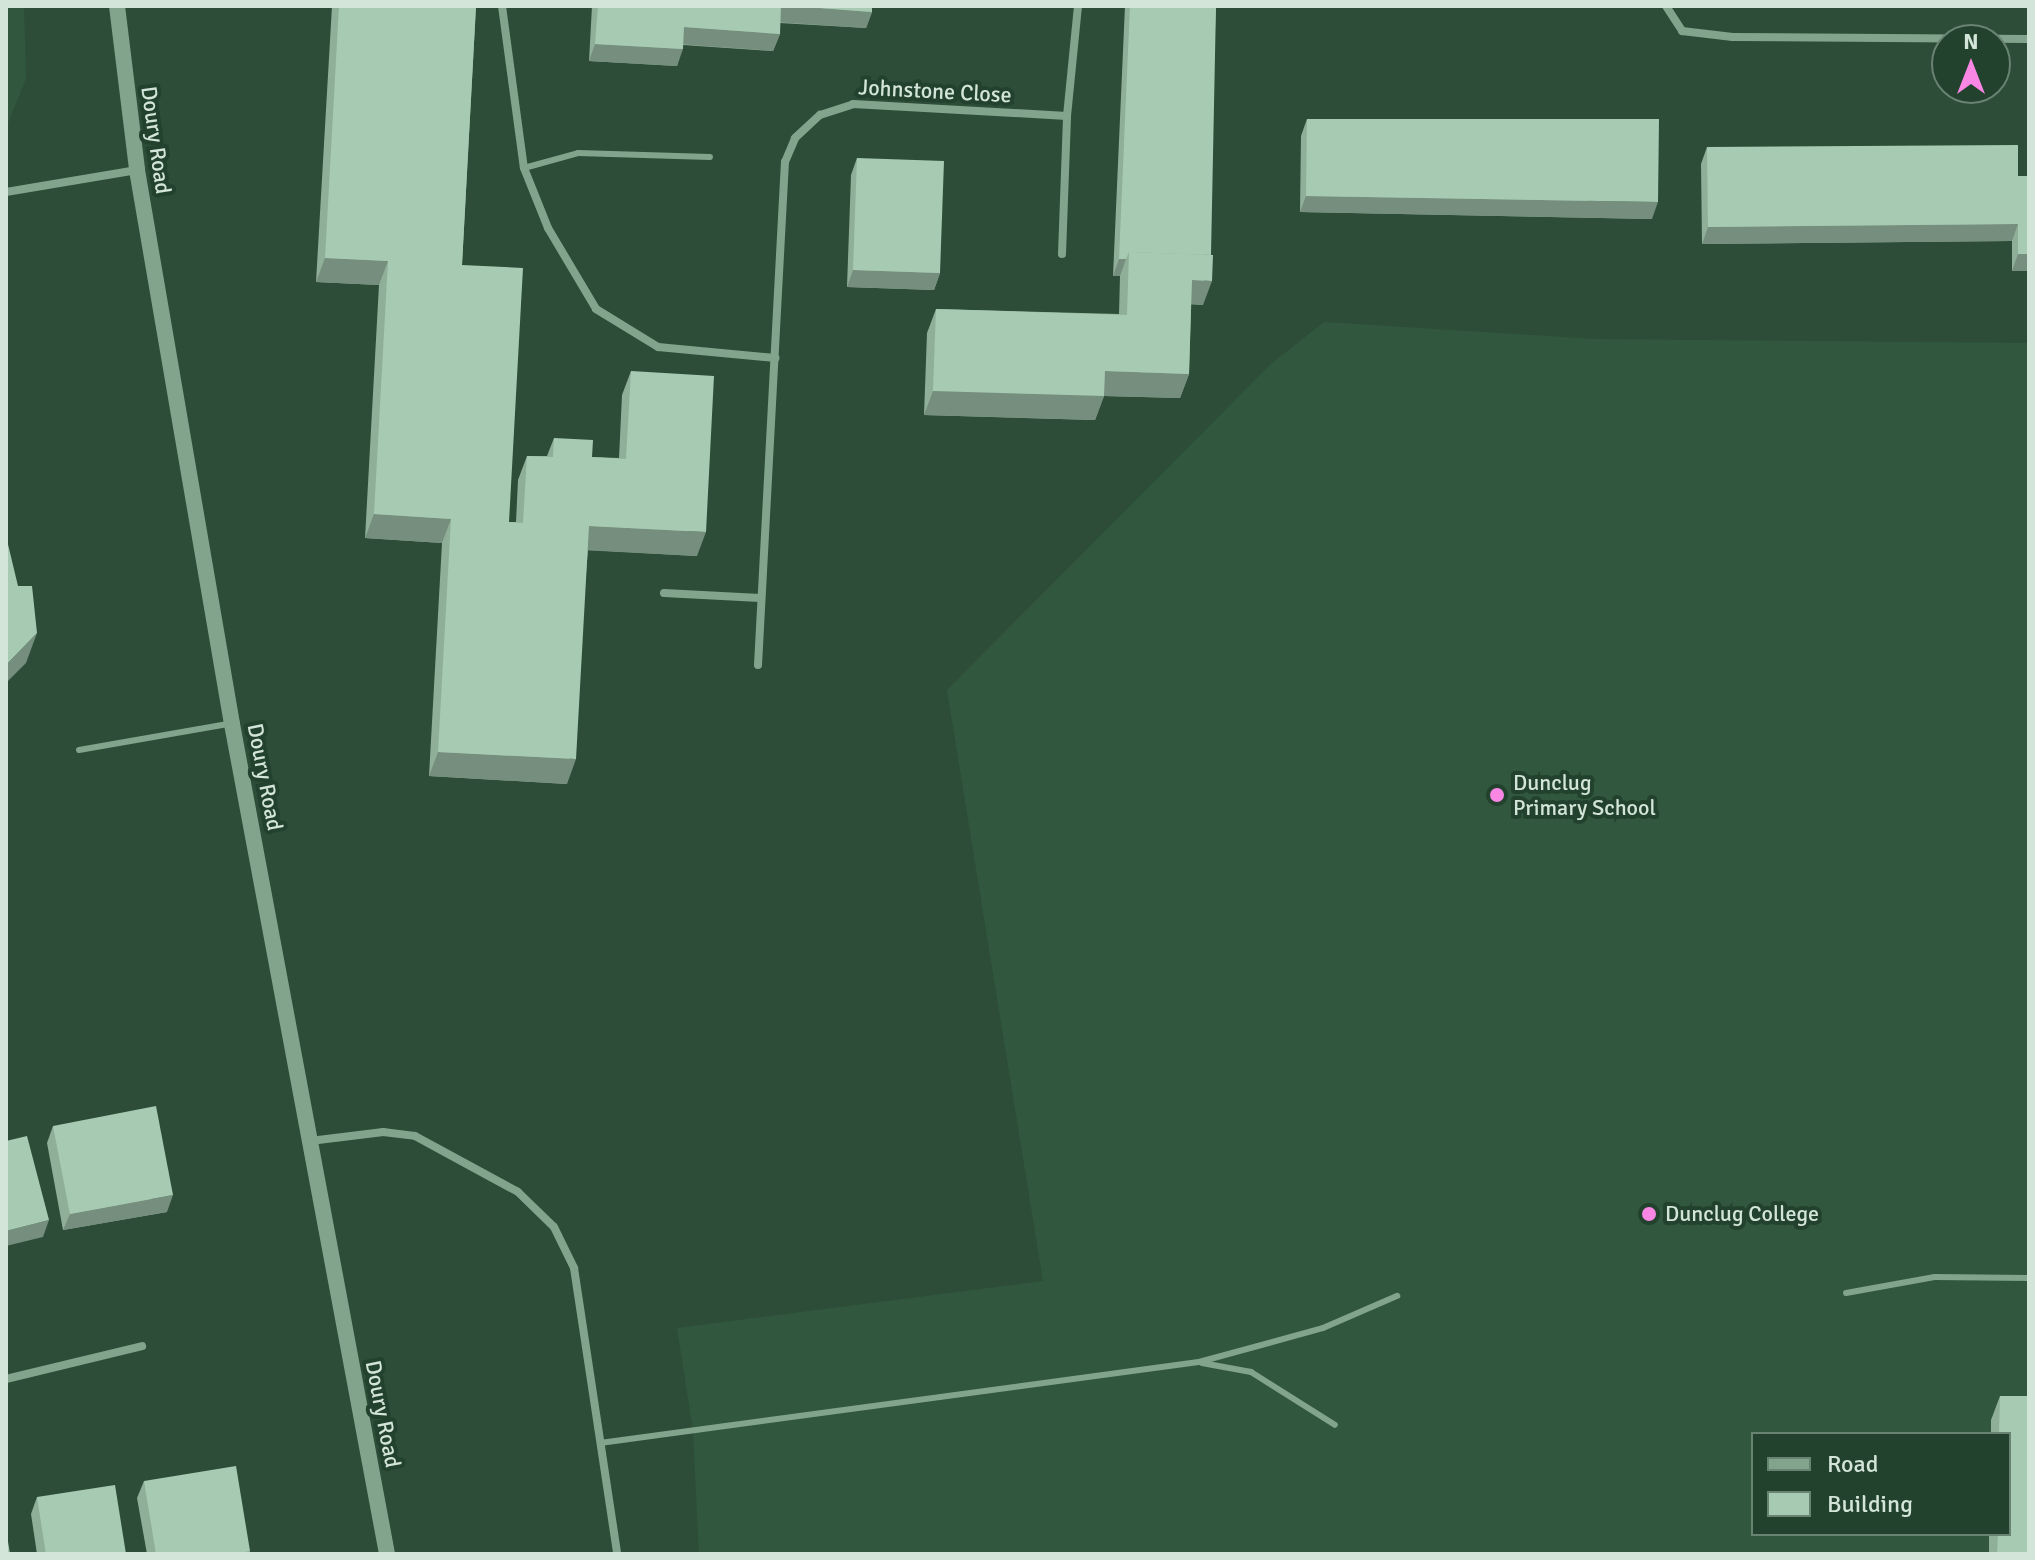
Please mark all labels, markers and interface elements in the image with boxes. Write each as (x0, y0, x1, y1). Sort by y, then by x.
north arrow (1931, 24, 2011, 104)
text: N (1963, 28, 1979, 55)
street label: Johnstone Close (858, 74, 1012, 108)
street label: Doury Road (135, 84, 177, 196)
street label: Doury Road (242, 721, 288, 833)
place label: Dunclug Primary School (1513, 769, 1656, 820)
marker: Dunclug Primary School (1488, 786, 1506, 804)
place label: Dunclug College (1665, 1201, 1819, 1227)
marker: Dunclug College (1640, 1205, 1658, 1223)
street label: Doury Road (360, 1358, 406, 1470)
legend (1751, 1432, 2011, 1536)
text: Road (1827, 1449, 1878, 1479)
text: Building (1827, 1489, 1913, 1519)

